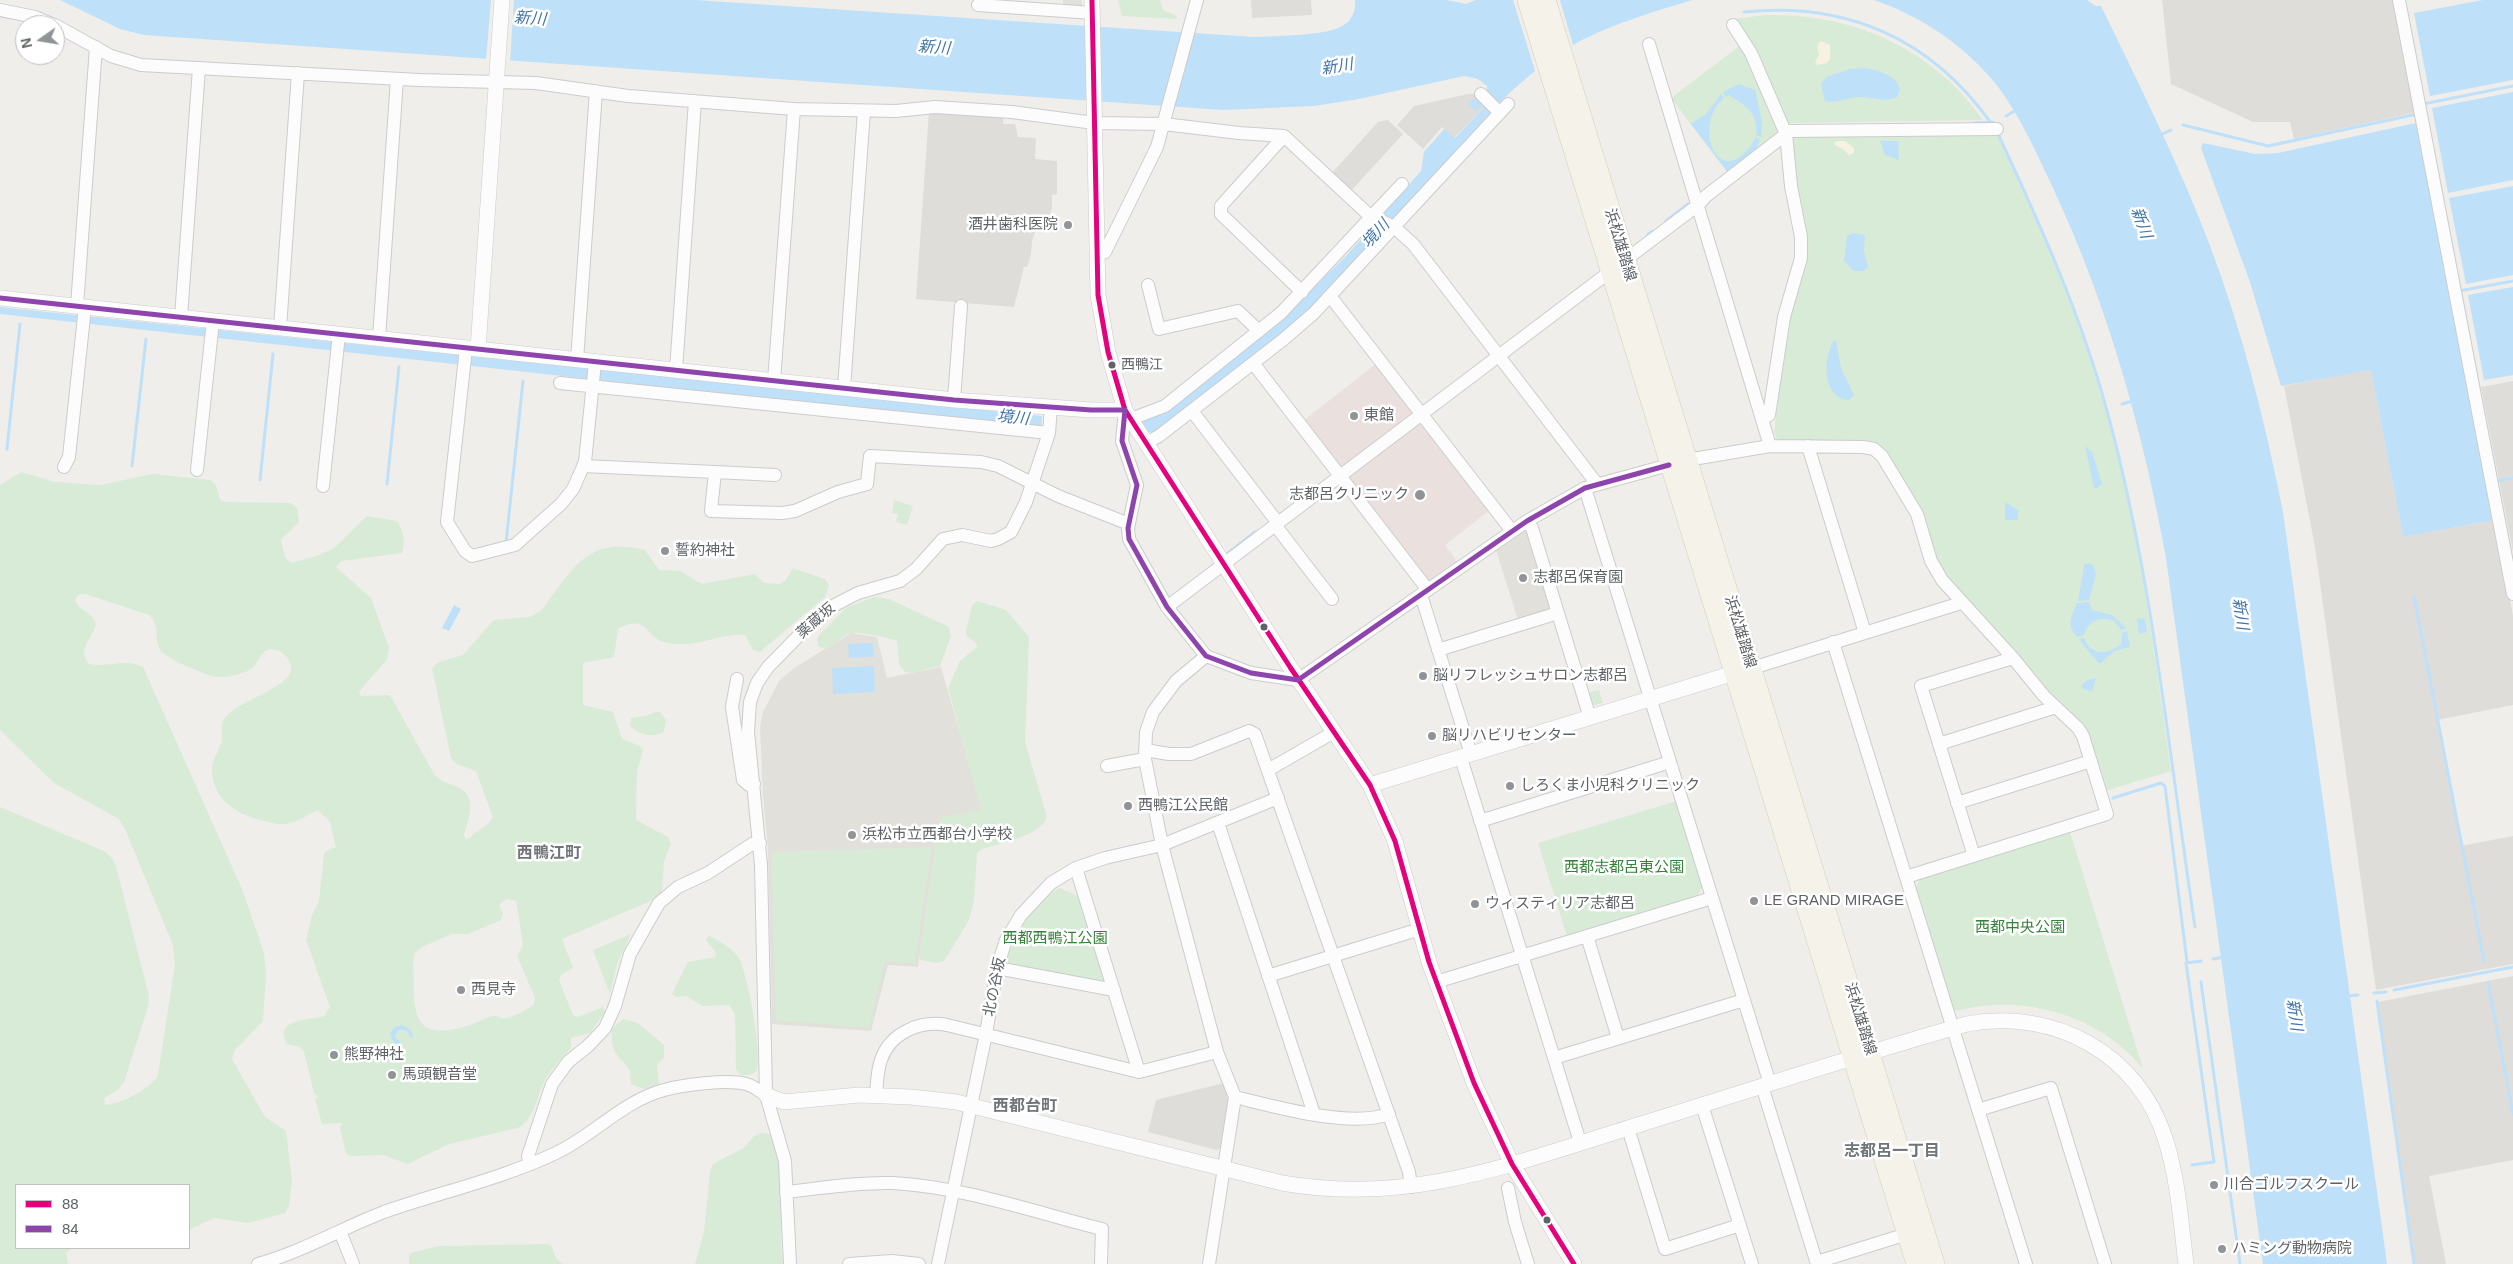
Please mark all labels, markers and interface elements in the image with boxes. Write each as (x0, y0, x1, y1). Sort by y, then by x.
water label: 新川 (513, 8, 547, 30)
north arrow (15, 15, 65, 65)
text: N (17, 36, 35, 50)
water label: 新川 (917, 37, 951, 59)
water label: 新川 (1320, 55, 1354, 79)
water label: 新川 (2127, 205, 2155, 241)
street label: 浜松雄踏線 (1600, 207, 1640, 283)
place label: 酒井歯科医院 (968, 216, 1058, 234)
water label: 境川 (1358, 216, 1394, 252)
marker: 酒井歯科医院 (1062, 219, 1074, 231)
place label: 西鴨江 (1121, 357, 1163, 373)
marker: 西鴨江 (1107, 360, 1117, 370)
water label: 境川 (996, 407, 1030, 429)
place label: 東館 (1364, 407, 1394, 425)
marker: 東館 (1348, 410, 1360, 422)
place label: 志都呂クリニック (1289, 486, 1409, 504)
marker: 志都呂クリニック (1413, 488, 1427, 502)
place label: 誓約神社 (675, 542, 735, 560)
marker: 誓約神社 (659, 545, 671, 557)
place label: 志都呂保育園 (1533, 569, 1623, 587)
marker: 志都呂保育園 (1517, 572, 1529, 584)
street label: 浜松雄踏線 (1720, 594, 1760, 670)
water label: 新川 (2228, 597, 2252, 631)
street label: 薬蔵坂 (793, 599, 839, 643)
unlabelled marker (1259, 622, 1269, 632)
place label: 脳リフレッシュサロン志都呂 (1433, 667, 1628, 685)
marker: 脳リフレッシュサロン志都呂 (1417, 670, 1429, 682)
place label: 脳リハビリセンター (1442, 727, 1577, 745)
marker: 脳リハビリセンター (1426, 730, 1438, 742)
place label: しろくま小児科クリニック (1520, 777, 1700, 795)
marker: しろくま小児科クリニック (1504, 780, 1516, 792)
place label: 西鴨江公民館 (1138, 797, 1228, 815)
marker: 西鴨江公民館 (1122, 800, 1134, 812)
place label: 浜松市立西都台小学校 (862, 826, 1012, 844)
marker: 浜松市立西都台小学校 (846, 829, 858, 841)
district label: 西鴨江町 (517, 844, 581, 864)
park label: 西都志都呂東公園 (1564, 859, 1684, 877)
place label: LE GRAND MIRAGE (1764, 892, 1904, 910)
place label: ウィスティリア志都呂 (1485, 895, 1635, 913)
marker: LE GRAND MIRAGE (1748, 895, 1760, 907)
marker: ウィスティリア志都呂 (1469, 898, 1481, 910)
park label: 西都中央公園 (1975, 919, 2065, 937)
park label: 西都西鴨江公園 (1003, 930, 1107, 948)
street label: 北の谷坂 (980, 956, 1010, 1018)
place label: 西見寺 (471, 981, 516, 999)
street label: 浜松雄踏線 (1840, 981, 1880, 1057)
marker: 西見寺 (455, 984, 467, 996)
water label: 新川 (2282, 998, 2306, 1032)
place label: 熊野神社 (344, 1046, 404, 1064)
marker: 熊野神社 (328, 1049, 340, 1061)
place label: 馬頭観音堂 (402, 1066, 477, 1084)
marker: 馬頭観音堂 (386, 1069, 398, 1081)
district label: 西都台町 (993, 1097, 1057, 1117)
district label: 志都呂一丁目 (1844, 1142, 1940, 1162)
place label: 川合ゴルフスクール (2224, 1176, 2359, 1194)
marker: 川合ゴルフスクール (2208, 1179, 2220, 1191)
legend (15, 1184, 190, 1249)
text: 88 (62, 1195, 79, 1212)
unlabelled marker (1542, 1215, 1552, 1225)
text: 84 (62, 1220, 79, 1237)
place label: ハミング動物病院 (2232, 1240, 2352, 1258)
marker: ハミング動物病院 (2216, 1243, 2228, 1255)

